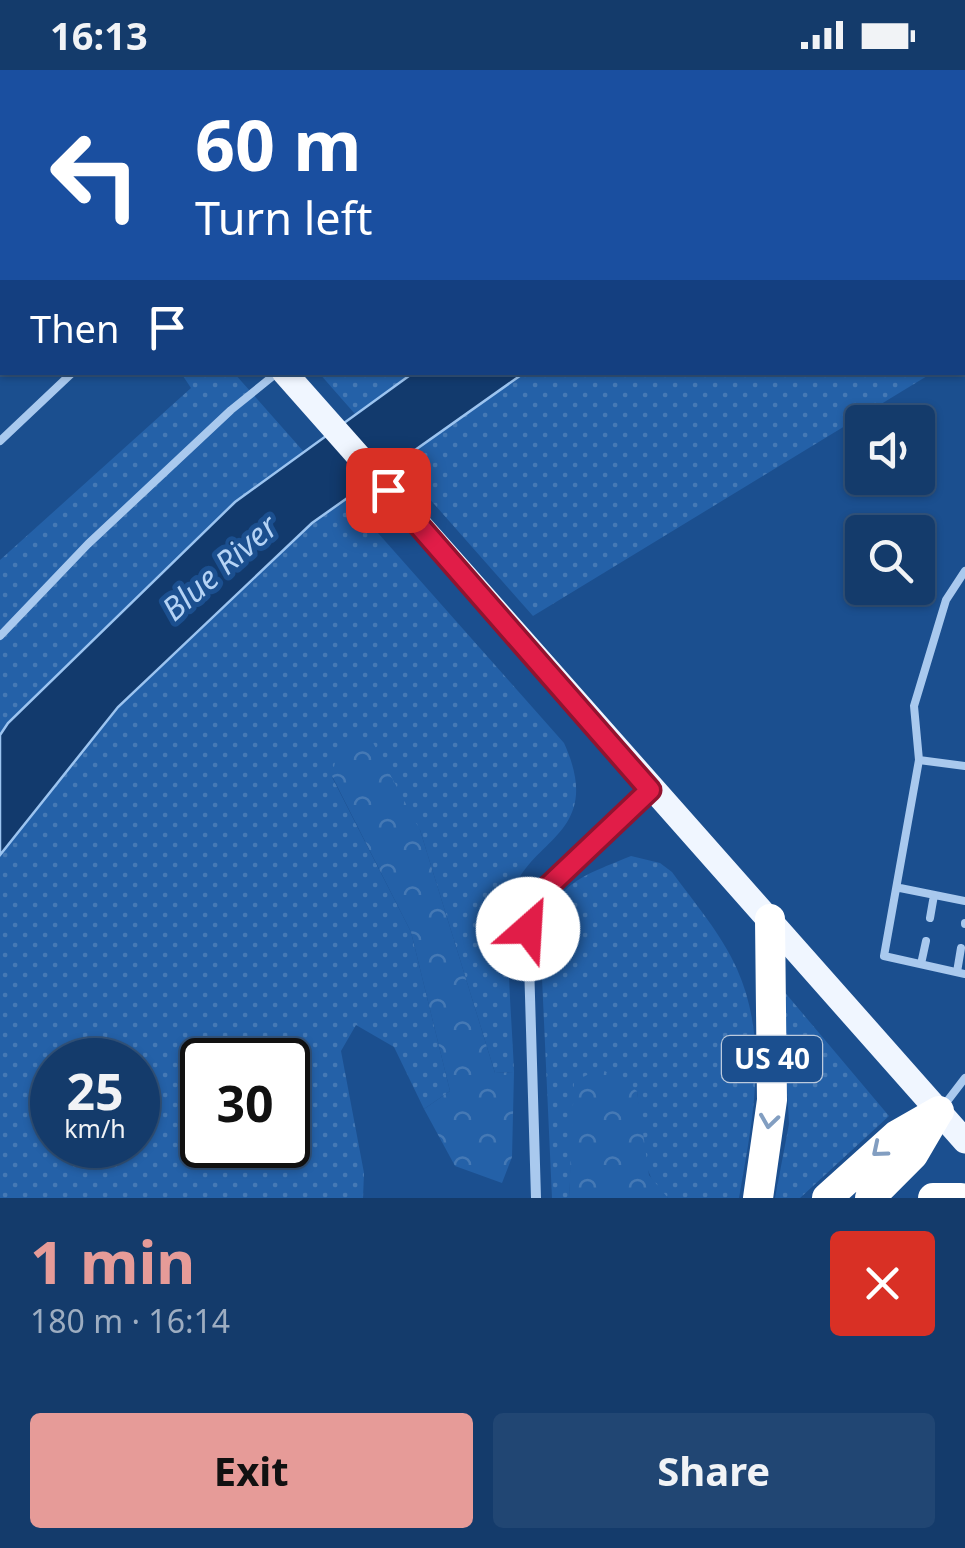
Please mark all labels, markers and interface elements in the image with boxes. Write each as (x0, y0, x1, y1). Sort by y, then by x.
text: 16:13 (50, 9, 148, 61)
text: 60 m (195, 96, 362, 192)
icon: left (30, 110, 160, 240)
text: Turn left (195, 187, 372, 248)
icon: arrive (140, 300, 195, 355)
text: Then (30, 302, 120, 354)
map controls (845, 405, 935, 605)
button: sound (845, 405, 935, 495)
pin (346, 448, 431, 533)
icon: arrive (361, 463, 416, 518)
water label: Blue River (152, 504, 287, 629)
button: search (845, 515, 935, 605)
position arrow (476, 877, 580, 981)
road number: US 40 (722, 1036, 822, 1082)
speed limit sign: 30 (180, 1038, 310, 1168)
text: 25 (66, 1057, 124, 1125)
text: km/h (64, 1111, 126, 1145)
one-way arrow (760, 1113, 781, 1130)
one-way arrow (872, 1138, 890, 1156)
text: 1 min (30, 1220, 195, 1302)
button: close (830, 1231, 935, 1336)
text: 180 m · 16:14 (30, 1299, 230, 1342)
button: Exit (30, 1413, 473, 1528)
button: Share (493, 1413, 935, 1528)

